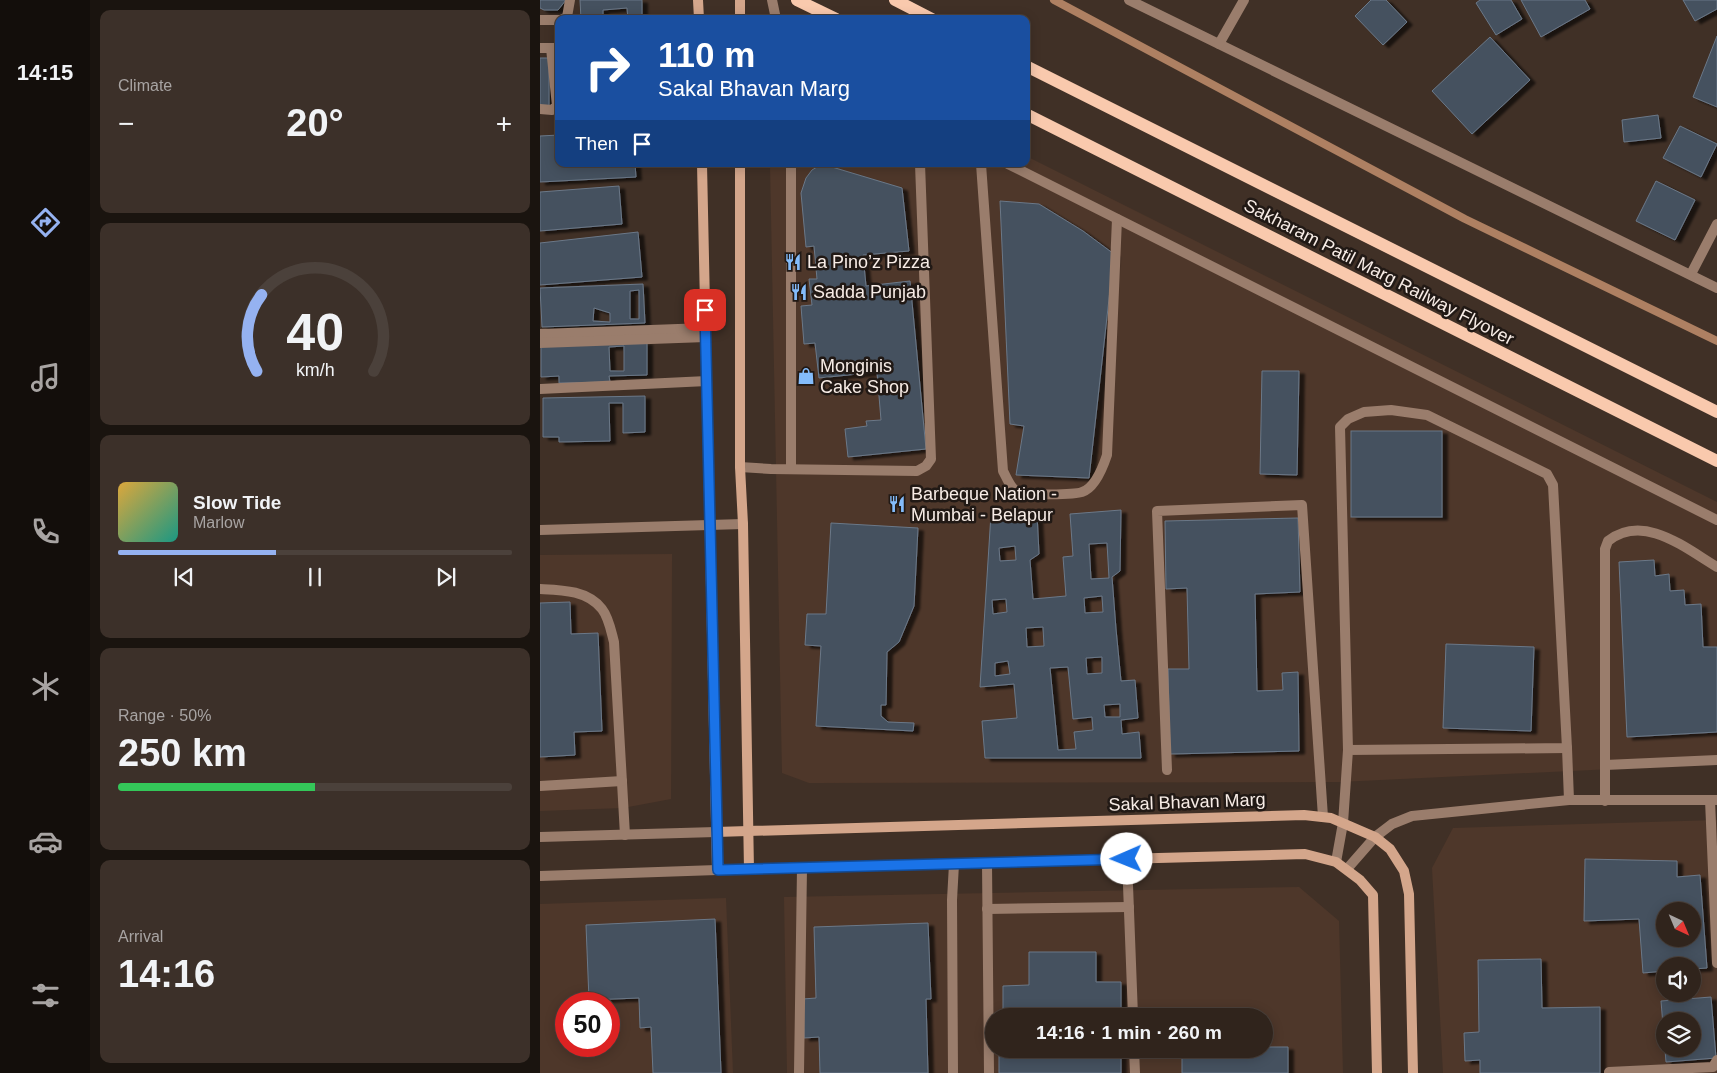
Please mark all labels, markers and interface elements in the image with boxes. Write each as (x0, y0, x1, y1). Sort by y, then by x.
icon: right (575, 35, 640, 100)
text: 110 m (658, 35, 755, 74)
text: 14:15 (17, 60, 73, 85)
text: Sakal Bhavan Marg (658, 76, 850, 101)
text: Climate (118, 77, 172, 94)
text: 20° (286, 102, 344, 144)
text: − (118, 108, 134, 139)
text: + (496, 108, 512, 139)
icon: arrive (628, 130, 656, 158)
text: Then (575, 133, 618, 154)
street label: Sakharam Patil Marg Railway Flyover (1241, 195, 1517, 349)
icon: directions (28, 205, 63, 240)
restaurant icon: La Pino’z Pizza (783, 252, 803, 272)
place label: La Pino’z Pizza (807, 252, 931, 272)
restaurant icon: Sadda Punjab (789, 282, 809, 302)
place label: Sadda Punjab (813, 282, 926, 302)
pin (684, 289, 726, 331)
icon: arrive (691, 296, 719, 324)
text: 40 (286, 303, 344, 361)
place label: Monginis Cake Shop (820, 356, 909, 397)
icon: music (28, 360, 63, 395)
text: km/h (296, 360, 334, 380)
shop icon: Monginis Cake Shop (796, 366, 816, 386)
place label: Barbeque Nation - Mumbai - Belapur (911, 484, 1057, 525)
text: Slow Tide (193, 492, 281, 513)
restaurant icon: Barbeque Nation - Mumbai - Belapur (887, 494, 907, 514)
icon: phone (28, 514, 63, 549)
text: Marlow (193, 514, 245, 531)
icon: previous (170, 563, 198, 591)
icon: pause (301, 563, 329, 591)
icon: next (432, 563, 460, 591)
icon: climate (28, 669, 63, 704)
text: Range · 50% (118, 707, 211, 724)
text: 250 km (118, 732, 247, 774)
street label: Sakal Bhavan Marg (1108, 789, 1266, 815)
icon: car (28, 824, 63, 859)
position arrow (1100, 832, 1152, 884)
north arrow (1656, 902, 1701, 948)
map controls (1656, 902, 1701, 1057)
text: Arrival (118, 928, 163, 945)
text: 14:16 (118, 953, 215, 995)
button: sound (1656, 957, 1701, 1002)
icon: filters (28, 978, 63, 1013)
speed limit sign: 50 (555, 992, 620, 1057)
button: layers (1656, 1012, 1701, 1057)
text: 14:16 · 1 min · 260 m (1036, 1022, 1222, 1043)

